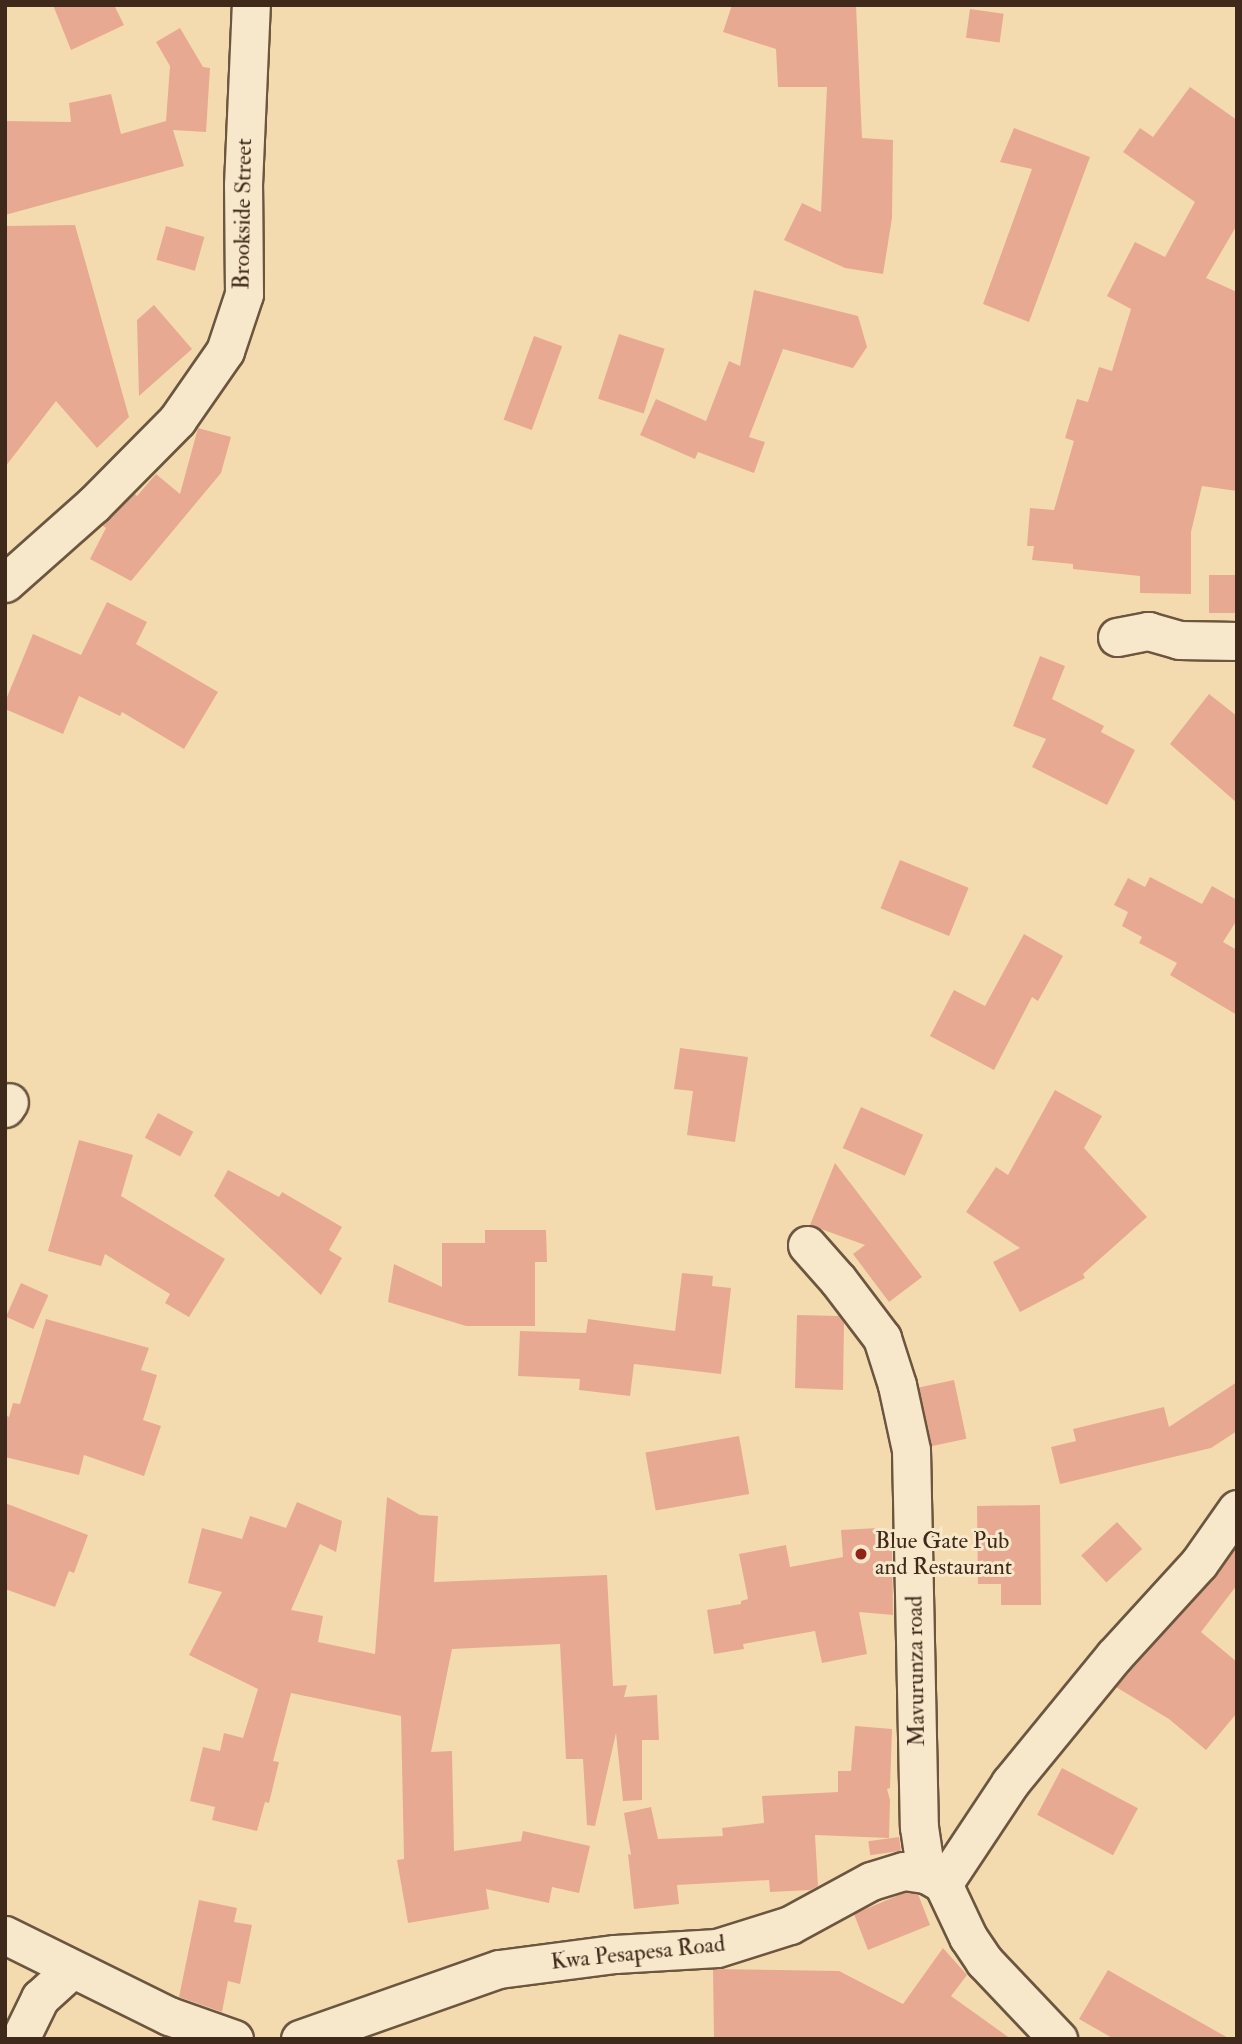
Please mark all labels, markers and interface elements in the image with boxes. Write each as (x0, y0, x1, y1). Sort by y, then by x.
street label: Brookside Street (228, 138, 258, 290)
place label: Blue Gate Pub and Restaurant (875, 1527, 1012, 1581)
marker: Blue Gate Pub and Restaurant (853, 1546, 869, 1562)
street label: Mavurunza road (901, 1595, 931, 1747)
street label: Kwa Pesapesa Road (550, 1930, 726, 1976)

